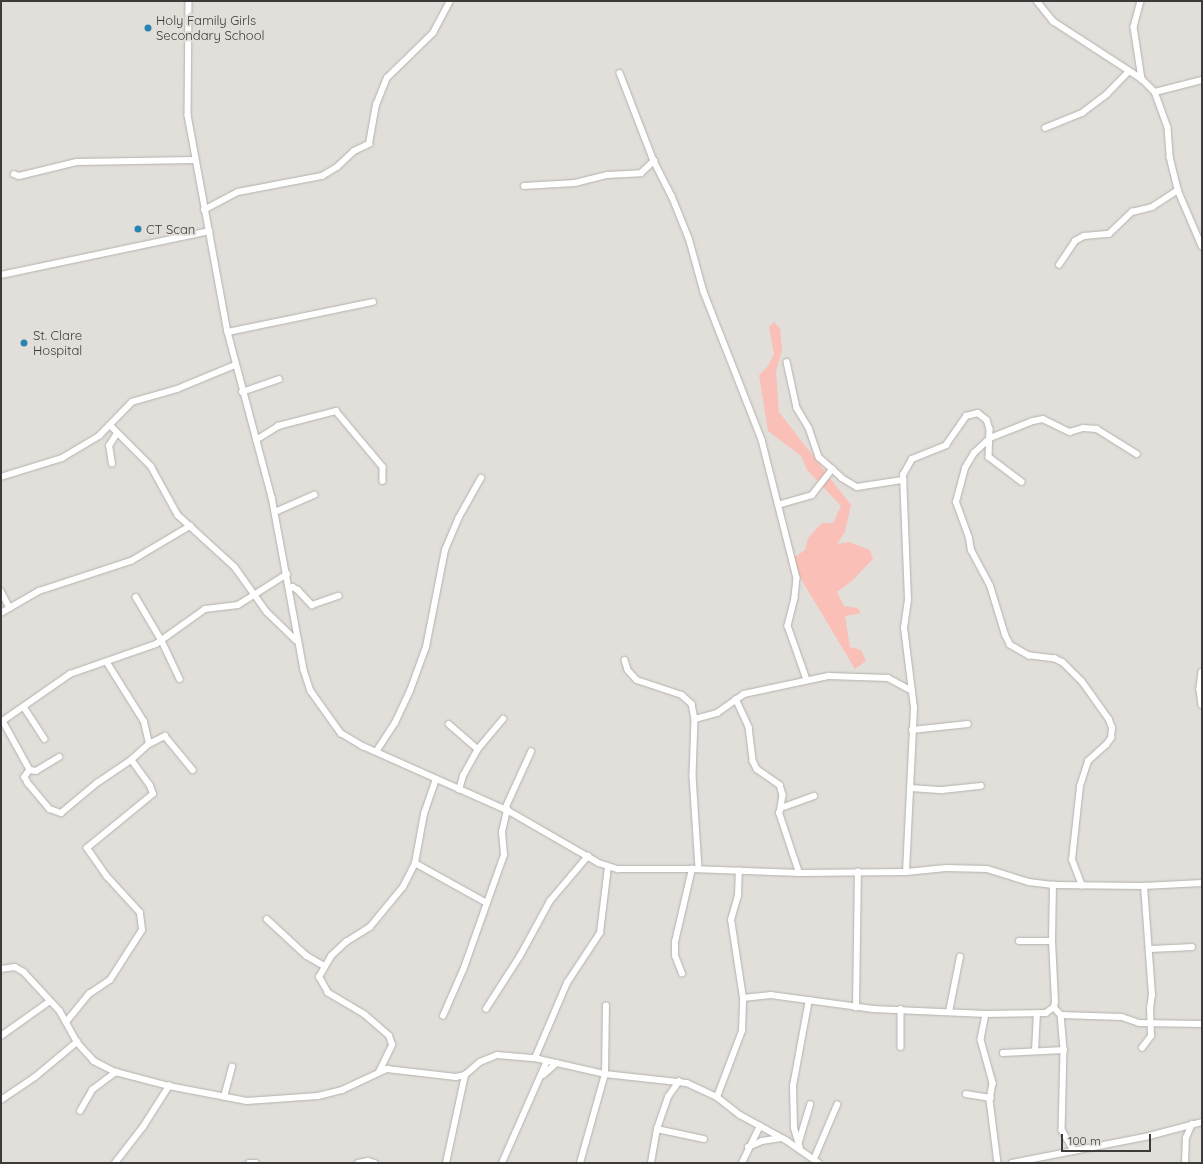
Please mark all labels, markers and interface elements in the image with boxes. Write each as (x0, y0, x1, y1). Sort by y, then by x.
place label: Holy Family Girls Secondary School (156, 13, 265, 44)
marker: Holy Family Girls Secondary School (143, 23, 153, 33)
place label: CT Scan (146, 221, 195, 237)
marker: CT Scan (133, 224, 143, 234)
place label: St. Clare Hospital (33, 328, 82, 359)
marker: St. Clare Hospital (18, 337, 30, 349)
scale bar (1063, 1126, 1153, 1152)
text: 100 m (1068, 1133, 1101, 1148)

